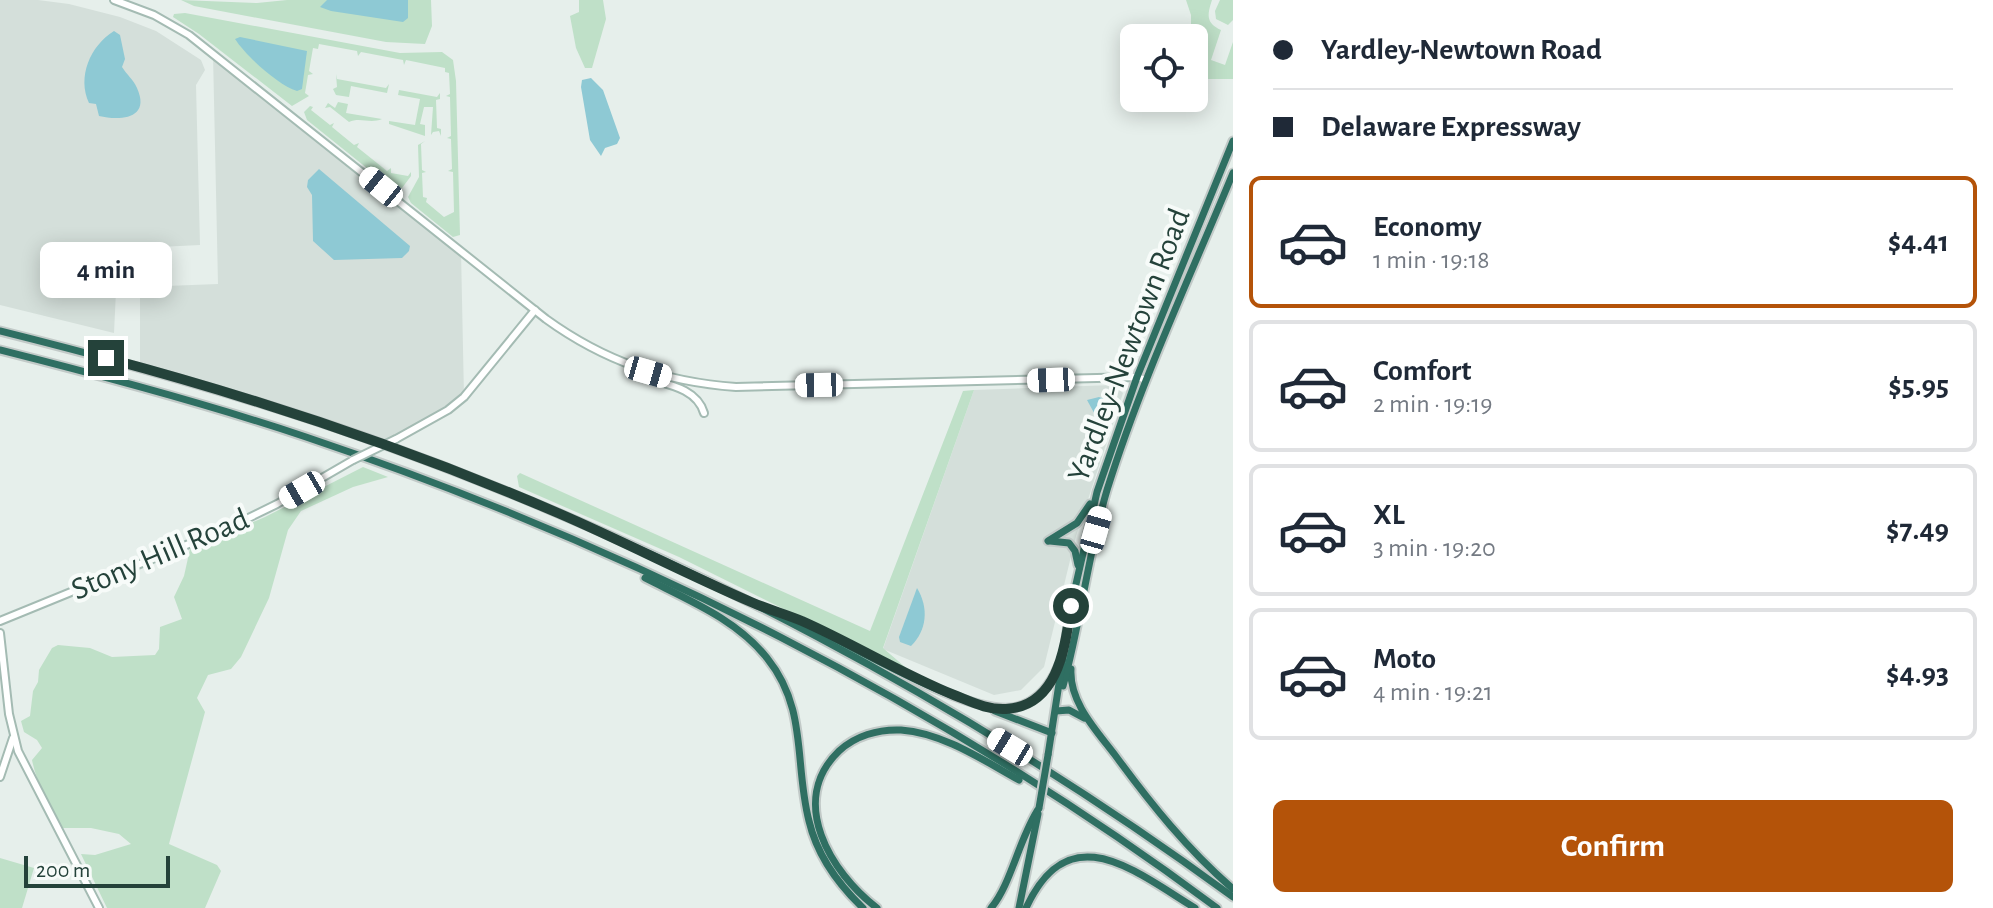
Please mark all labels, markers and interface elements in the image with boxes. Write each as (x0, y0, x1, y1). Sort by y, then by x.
map controls (1120, 24, 1208, 112)
button: locate (1120, 24, 1208, 112)
text: Yardley-Newtown Road (1321, 35, 1602, 65)
text: Delaware Expressway (1321, 112, 1581, 142)
car (355, 163, 407, 211)
street label: Yardley-Newtown Road (1062, 204, 1196, 486)
icon: car (1277, 206, 1349, 278)
text: Economy (1373, 212, 1482, 242)
text: $4.41 (1888, 227, 1949, 257)
callout: 4 min (40, 242, 172, 298)
text: 1 min · 19:18 (1373, 247, 1490, 273)
text: 4 min (77, 257, 135, 283)
route end (88, 340, 124, 376)
icon: car (1277, 350, 1349, 422)
car (622, 354, 674, 390)
text: Comfort (1373, 356, 1472, 386)
car (1027, 367, 1075, 393)
text: $5.95 (1888, 371, 1949, 401)
car (795, 373, 843, 397)
text: 2 min · 19:19 (1373, 391, 1492, 417)
car (275, 468, 329, 512)
icon: car (1277, 494, 1349, 566)
text: XL (1373, 500, 1405, 530)
street label: Stony Hill Road (67, 502, 253, 606)
car (1078, 504, 1114, 556)
text: $7.49 (1886, 515, 1949, 545)
text: 3 min · 19:20 (1373, 535, 1496, 561)
route start (1053, 588, 1089, 624)
icon: car (1277, 638, 1349, 710)
text: Moto (1373, 644, 1436, 674)
text: $4.93 (1886, 659, 1949, 689)
text: 4 min · 19:21 (1373, 679, 1493, 705)
car (983, 724, 1037, 770)
button: Confirm (1273, 800, 1953, 892)
scale bar (24, 852, 170, 888)
text: 200 m (36, 859, 90, 881)

